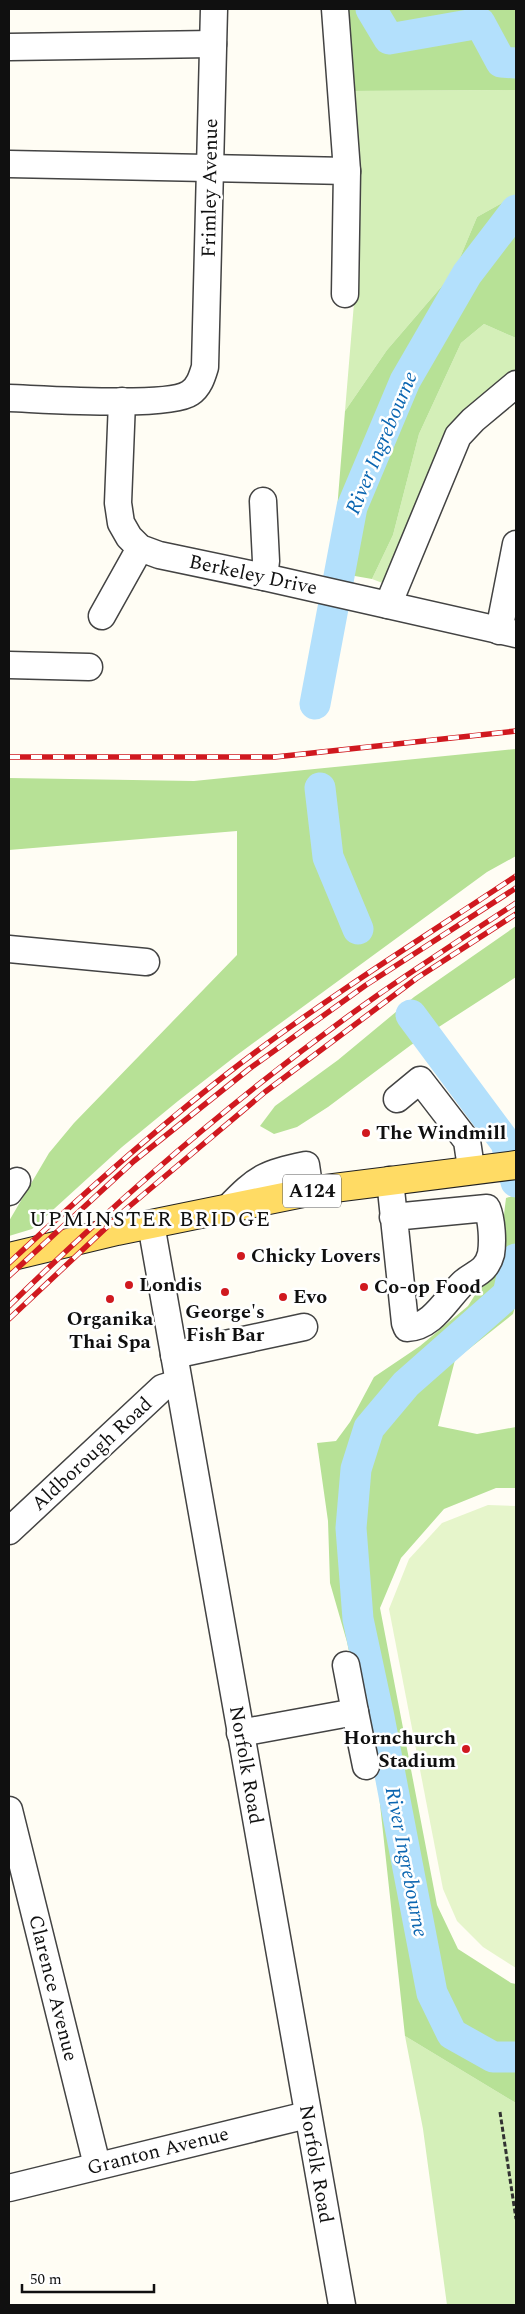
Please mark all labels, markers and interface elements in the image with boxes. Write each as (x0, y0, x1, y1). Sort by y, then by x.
street label: Frimley Avenue (194, 118, 226, 258)
water label: River Ingrebourne (337, 366, 427, 520)
street label: Berkeley Drive (186, 547, 320, 603)
place label: The Windmill (376, 1118, 506, 1148)
marker: The Windmill (360, 1127, 372, 1139)
road number: A124 (283, 1174, 341, 1208)
district label: UPMINSTER BRIDGE (29, 1203, 271, 1236)
place label: Chicky Lovers (251, 1241, 381, 1271)
marker: Chicky Lovers (235, 1250, 247, 1262)
place label: Londis (139, 1270, 202, 1300)
place label: Co-op Food (374, 1272, 482, 1302)
marker: Londis (123, 1279, 135, 1291)
marker: Co-op Food (358, 1281, 370, 1293)
place label: Evo (293, 1282, 327, 1312)
marker: George's Fish Bar (219, 1286, 231, 1298)
marker: Evo (277, 1291, 289, 1303)
marker: Organika Thai Spa (104, 1293, 116, 1305)
place label: George's Fish Bar (185, 1297, 265, 1350)
place label: Organika Thai Spa (67, 1304, 154, 1357)
street label: Aldborough Road (25, 1390, 159, 1518)
street label: Norfolk Road (221, 1703, 271, 1827)
place label: Hornchurch Stadium (343, 1723, 456, 1776)
marker: Hornchurch Stadium (460, 1743, 472, 1755)
water label: River Ingrebourne (376, 1784, 436, 1940)
street label: Clarence Avenue (20, 1912, 86, 2064)
street label: Norfolk Road (291, 2102, 341, 2226)
street label: Granton Avenue (84, 2119, 232, 2183)
scale bar (22, 2262, 155, 2294)
text: 50 m (30, 2268, 62, 2291)

